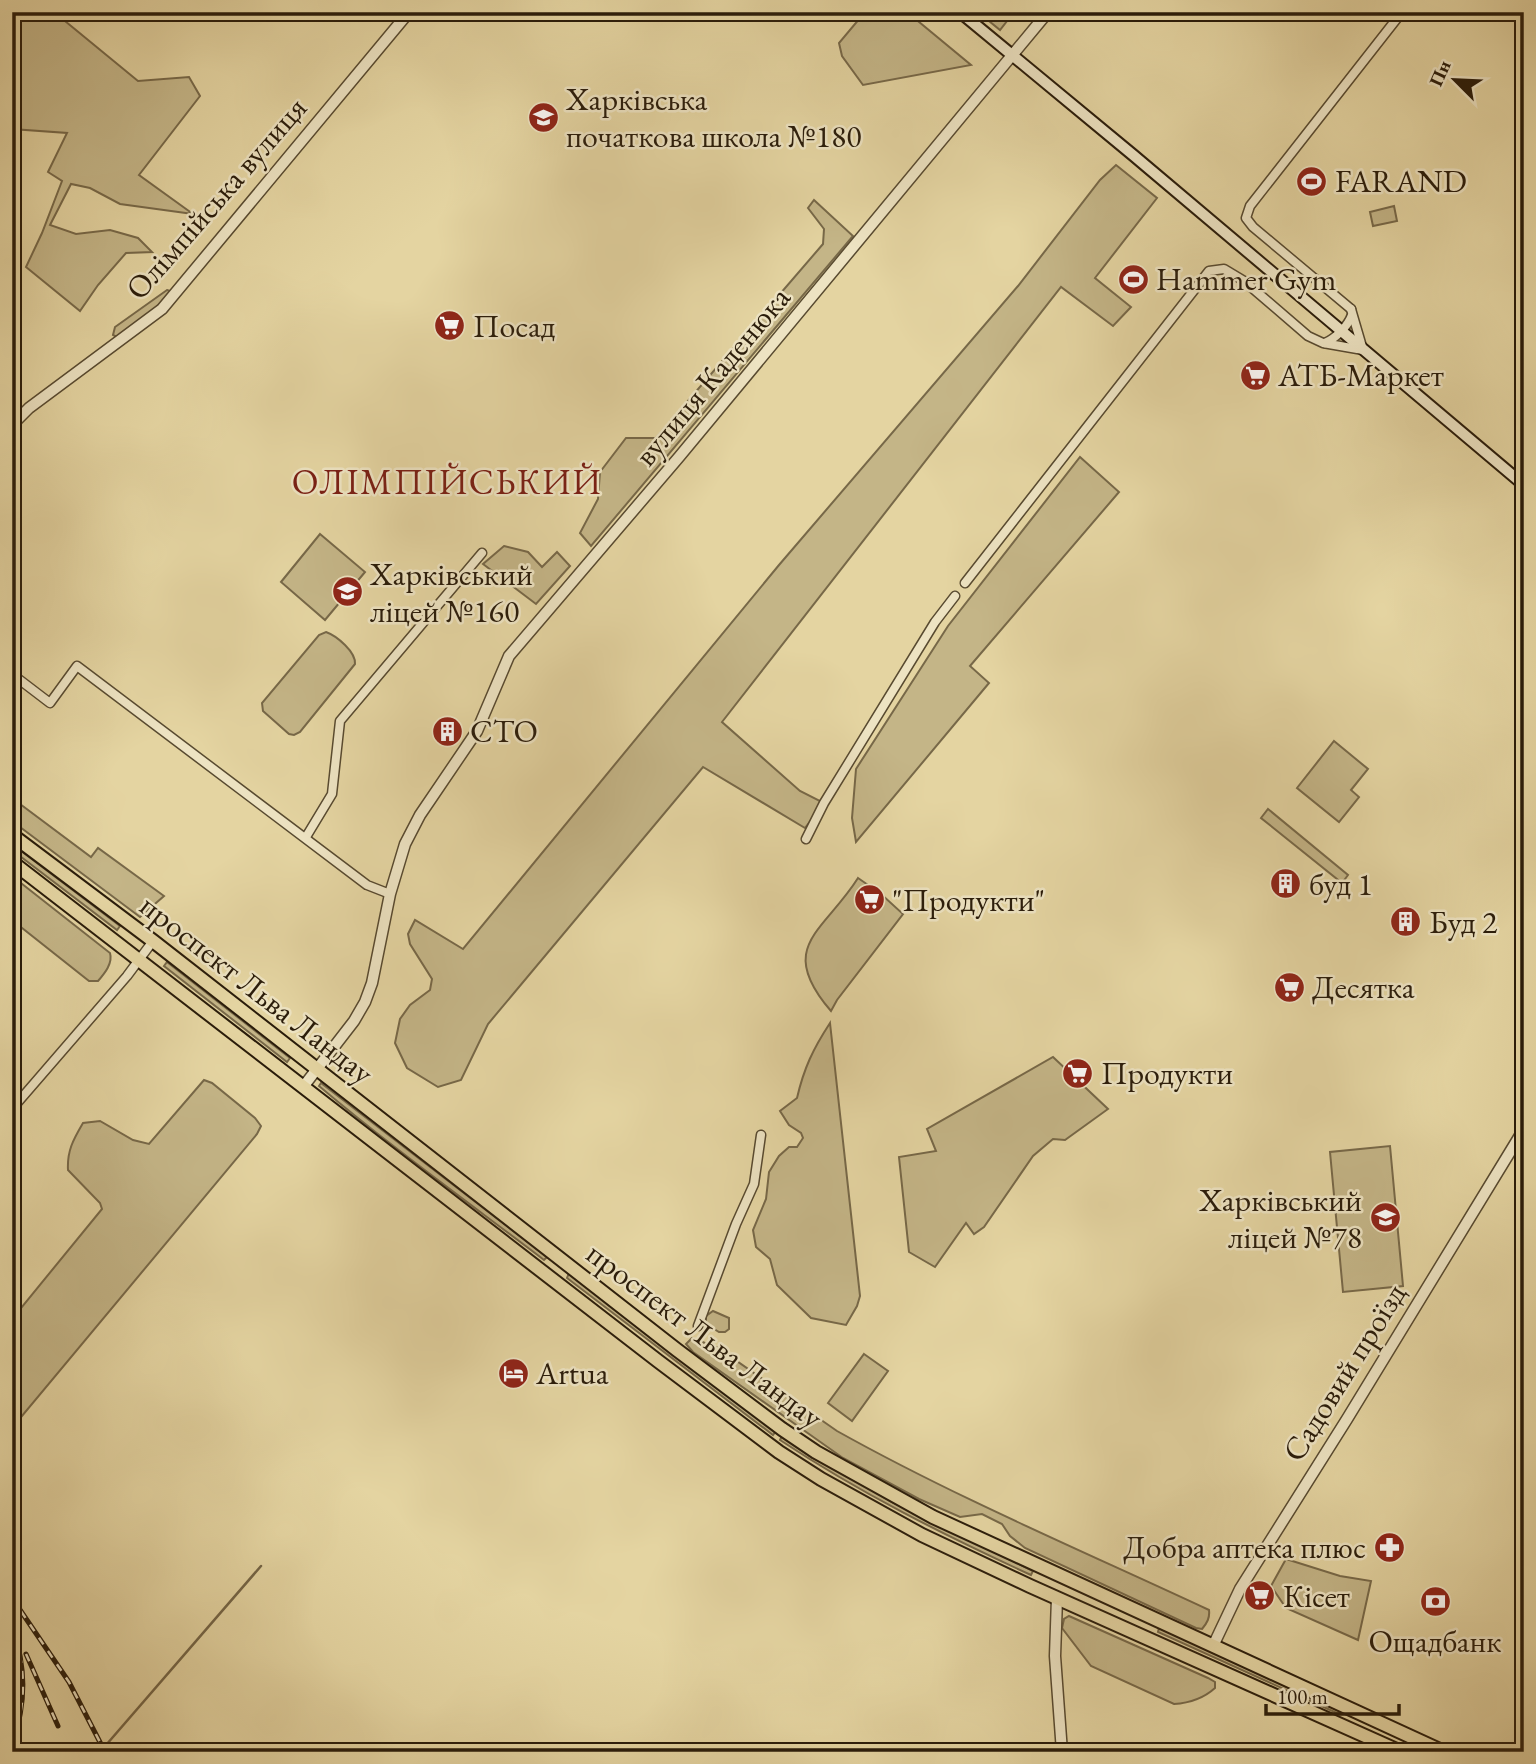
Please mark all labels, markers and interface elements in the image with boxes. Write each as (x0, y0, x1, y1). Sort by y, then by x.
north arrow (1420, 46, 1490, 116)
text: Пн (1423, 56, 1457, 90)
place label: Харківська початкова школа №180 (565, 78, 862, 157)
street label: Олімпійська вулиця (116, 88, 316, 308)
school or university icon: Харківська початкова школа №180 (526, 100, 560, 134)
place label: FARAND (1335, 160, 1467, 202)
sports icon: FARAND (1295, 164, 1329, 198)
place label: Hammer Gym (1156, 258, 1336, 300)
sports icon: Hammer Gym (1116, 262, 1150, 296)
street label: вулиця Каденюка (625, 277, 800, 475)
place label: Посад (473, 305, 556, 347)
supermarket icon: Посад (433, 309, 467, 343)
place label: АТБ-Маркет (1277, 354, 1444, 396)
supermarket icon: АТБ-Маркет (1238, 358, 1272, 392)
district label: ОЛІМПІЙСЬКИЙ (292, 459, 602, 504)
place label: Харківський ліцей №160 (369, 553, 533, 632)
school or university icon: Харківський ліцей №160 (330, 575, 364, 609)
place label: СТО (470, 710, 538, 752)
building icon: СТО (430, 714, 464, 748)
place label: буд 1 (1309, 863, 1373, 905)
building icon: буд 1 (1269, 867, 1303, 901)
place label: "Продукти" (892, 879, 1045, 921)
supermarket icon: "Продукти" (852, 883, 886, 917)
street label: проспект Льва Ландау (132, 885, 383, 1094)
place label: Буд 2 (1429, 901, 1498, 943)
building icon: Буд 2 (1389, 905, 1423, 939)
place label: Десятка (1312, 966, 1415, 1008)
supermarket icon: Десятка (1272, 970, 1306, 1004)
place label: Продукти (1101, 1052, 1233, 1094)
supermarket icon: Продукти (1061, 1056, 1095, 1090)
place label: Харківський ліцей №78 (1198, 1179, 1362, 1258)
school or university icon: Харківський ліцей №78 (1368, 1201, 1402, 1235)
street label: проспект Льва Ландау (578, 1232, 832, 1438)
street label: Садовий проїзд (1273, 1275, 1416, 1469)
place label: Artua (535, 1352, 609, 1394)
hotel icon: Artua (496, 1356, 530, 1390)
place label: Добра аптека плюс (1123, 1526, 1366, 1568)
pharmacy icon: Добра аптека плюс (1372, 1530, 1406, 1564)
place label: Кісет (1283, 1575, 1350, 1617)
supermarket icon: Кісет (1243, 1579, 1277, 1613)
bank icon: Ощадбанк (1418, 1585, 1452, 1619)
place label: Ощадбанк (1368, 1620, 1502, 1662)
scale bar (1266, 1673, 1400, 1717)
text: 100 m (1277, 1683, 1328, 1710)

